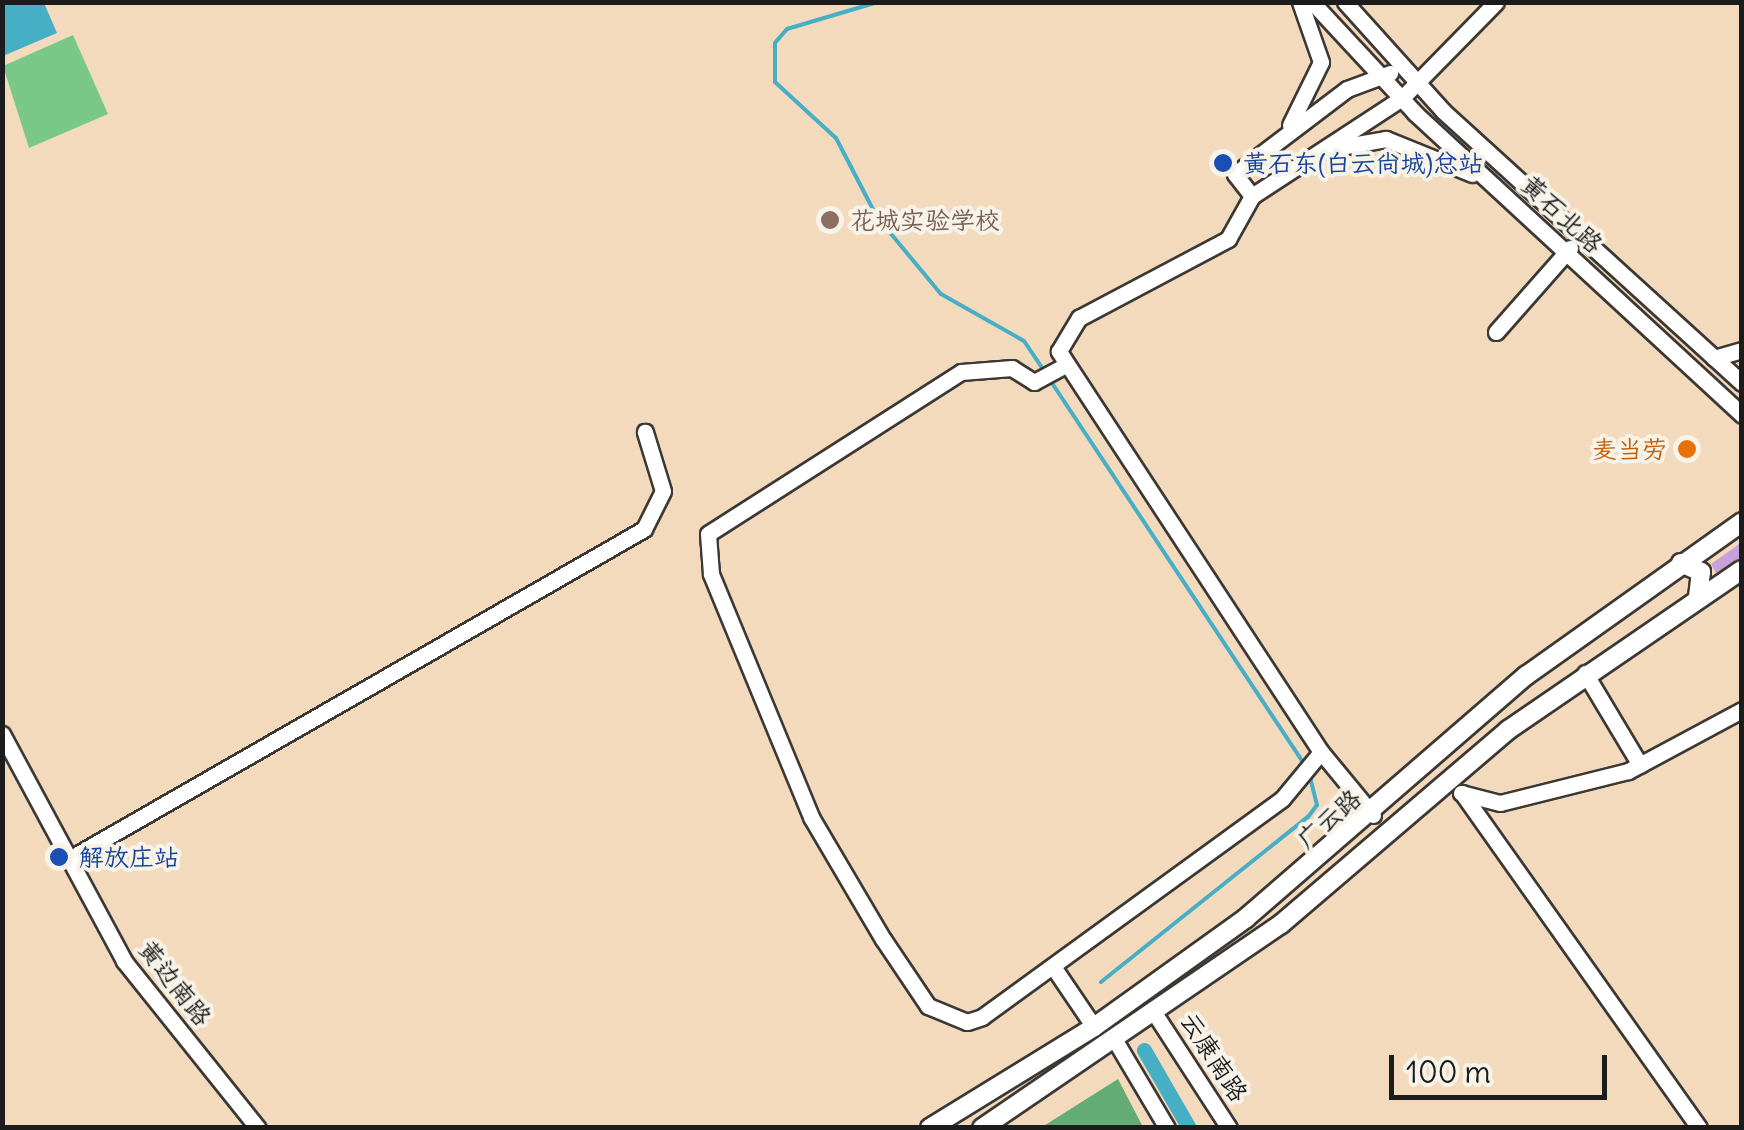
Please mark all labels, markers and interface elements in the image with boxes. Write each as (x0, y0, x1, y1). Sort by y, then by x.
place label: 黄石东(白云尚城)总站 (1243, 148, 1483, 178)
marker: 黄石东(白云尚城)总站 (1212, 152, 1234, 174)
street label: 黄石北路 (1515, 169, 1609, 259)
place label: 花城实验学校 (850, 205, 1000, 235)
marker: 花城实验学校 (819, 209, 841, 231)
place label: 麦当劳 (1592, 434, 1667, 464)
marker: 麦当劳 (1676, 438, 1698, 460)
street label: 广云路 (1291, 783, 1367, 855)
place label: 解放庄站 (79, 842, 179, 872)
marker: 解放庄站 (48, 846, 70, 868)
street label: 黄边南路 (132, 934, 218, 1032)
street label: 云康南路 (1174, 1007, 1254, 1107)
scale bar (1394, 1035, 1612, 1097)
text: 100 m (1406, 1053, 1491, 1091)

